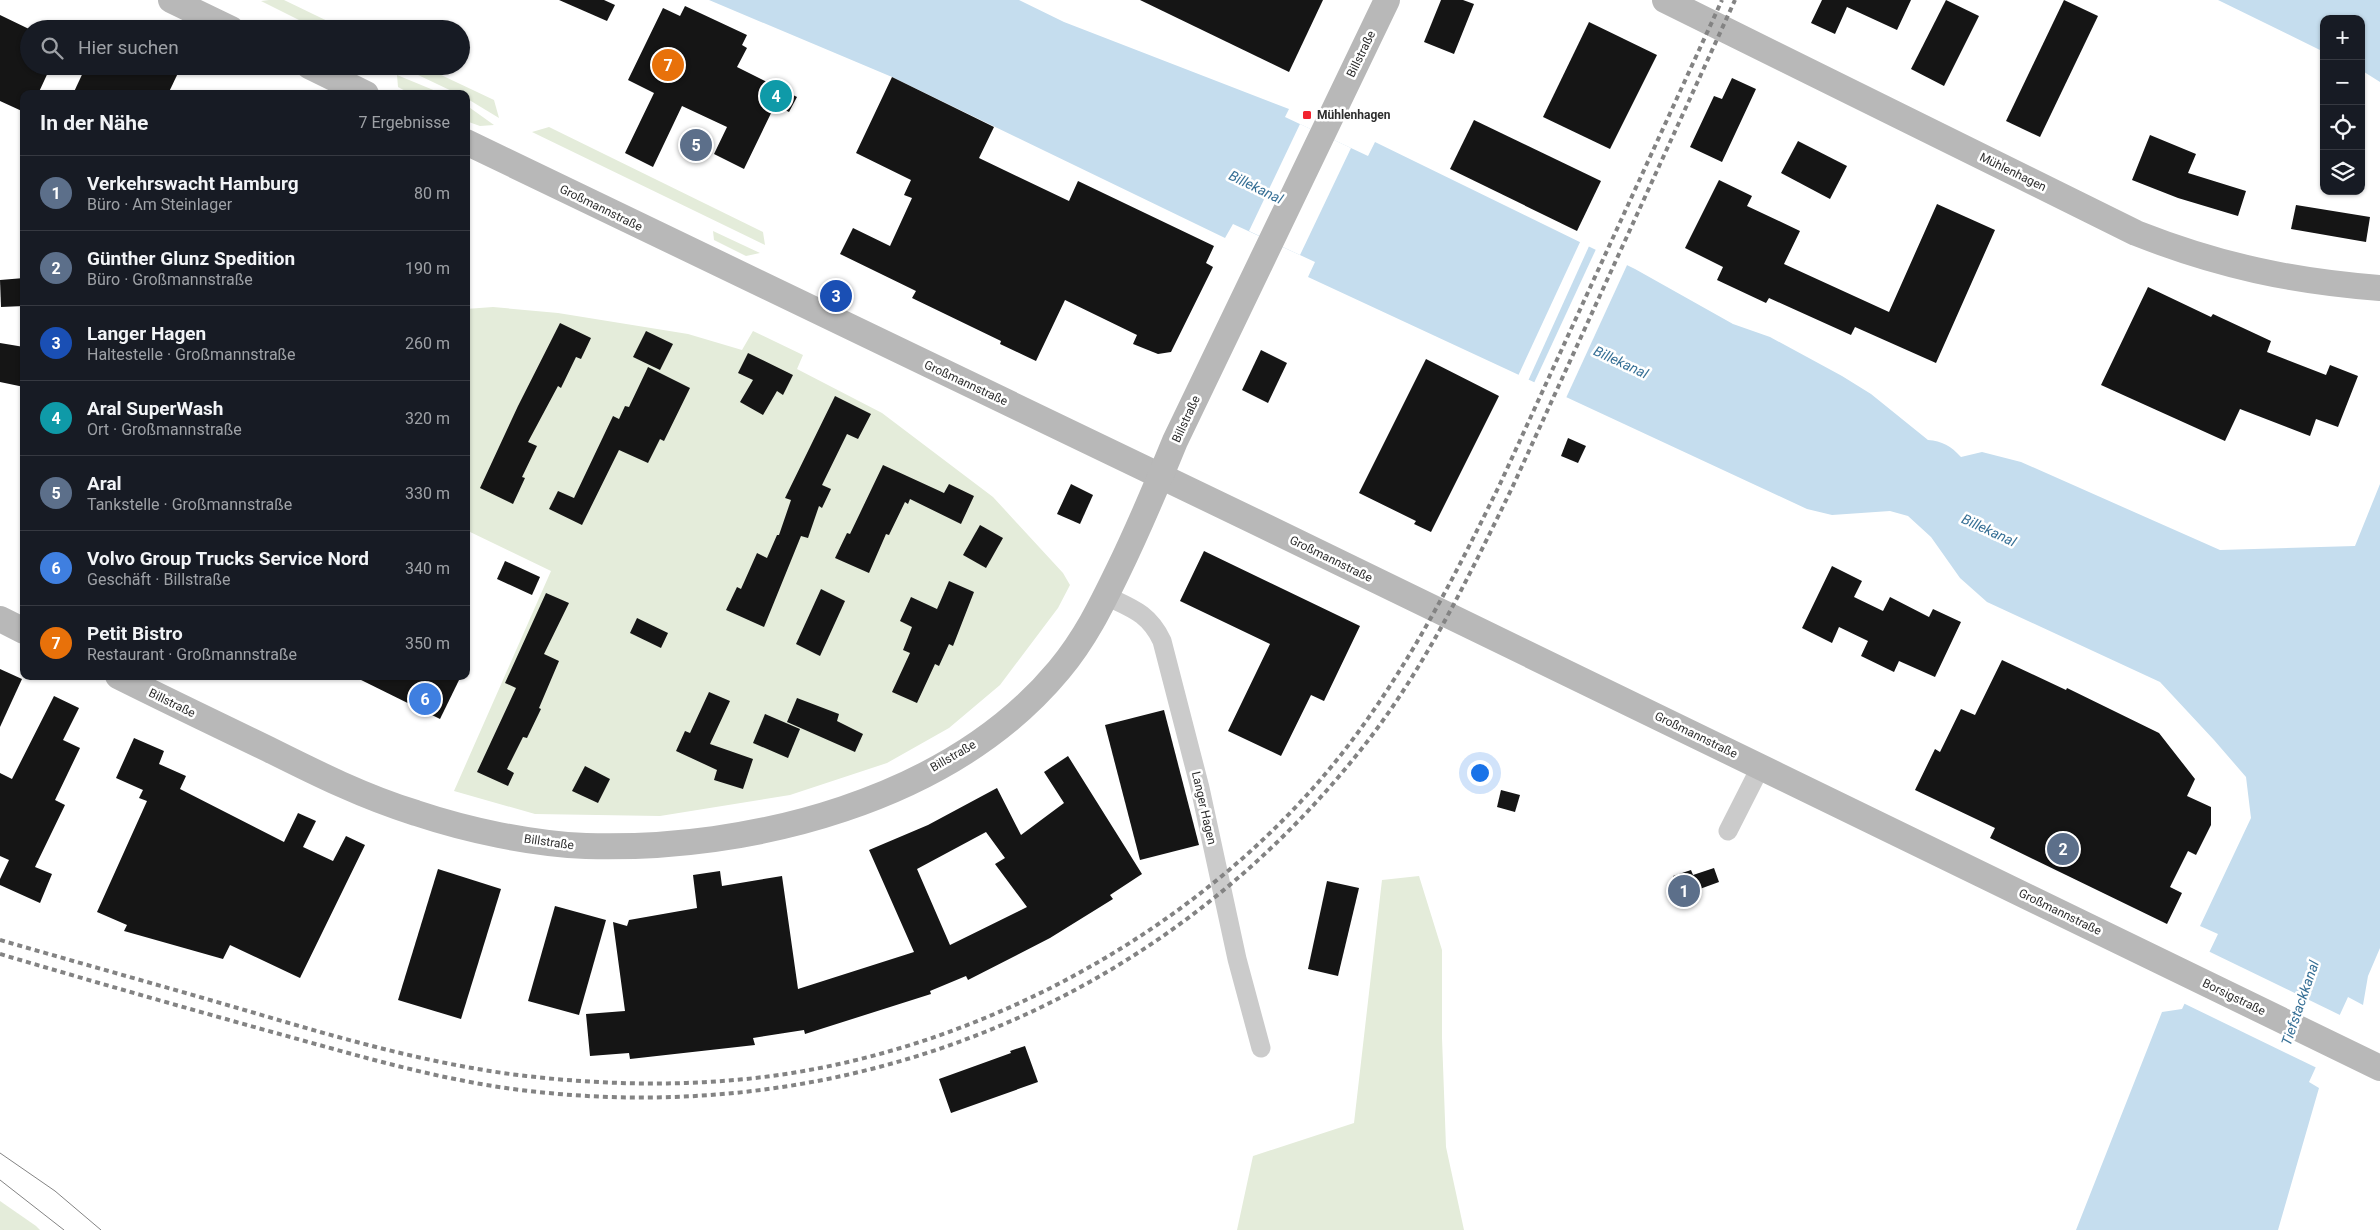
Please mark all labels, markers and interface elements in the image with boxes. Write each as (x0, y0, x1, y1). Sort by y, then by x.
map controls (2320, 15, 2365, 195)
button: + (2320, 15, 2365, 60)
search box (20, 20, 470, 75)
street label: Billstraße (1344, 28, 1378, 80)
icon: search (38, 34, 66, 62)
text: Hier suchen (78, 36, 179, 59)
pin: 7 (652, 46, 684, 84)
button: − (2320, 60, 2365, 105)
pin: 4 (760, 77, 792, 115)
button: locate (2320, 105, 2365, 150)
place label: Mühlenhagen (1317, 108, 1391, 122)
marker: Mühlenhagen (1301, 109, 1313, 121)
text: In der Nähe (40, 111, 148, 135)
text: 7 Ergebnisse (358, 113, 450, 132)
pin: 5 (680, 126, 712, 164)
street label: Mühlenhagen (1977, 150, 2049, 194)
button: layers (2320, 150, 2365, 195)
water label: Billekanal (1226, 167, 1286, 207)
text: Verkehrswacht Hamburg (87, 172, 299, 195)
street label: Großmannstraße (557, 182, 645, 234)
text: 1 (51, 184, 61, 203)
text: 80 m (414, 184, 450, 203)
text: Büro · Am Steinlager (87, 195, 232, 214)
text: Günther Glunz Spedition (87, 247, 295, 270)
text: 2 (51, 259, 61, 278)
text: 190 m (405, 259, 450, 278)
text: Büro · Großmannstraße (87, 270, 253, 289)
pin: 3 (820, 277, 852, 315)
text: Langer Hagen (87, 322, 206, 345)
text: 3 (51, 334, 61, 353)
text: 260 m (405, 334, 450, 353)
water label: Billekanal (1591, 342, 1651, 382)
text: Haltestelle · Großmannstraße (87, 345, 296, 364)
street label: Großmannstraße (922, 358, 1010, 408)
street label: Billstraße (1169, 393, 1203, 445)
text: Aral SuperWash (87, 397, 223, 420)
text: 4 (51, 409, 61, 428)
text: 320 m (405, 409, 450, 428)
text: Ort · Großmannstraße (87, 420, 242, 439)
text: Aral (87, 472, 122, 495)
text: 5 (51, 484, 61, 503)
text: 330 m (405, 484, 450, 503)
text: Tankstelle · Großmannstraße (87, 495, 292, 514)
water label: Billekanal (1959, 510, 2019, 550)
street label: Großmannstraße (1287, 533, 1375, 585)
text: Volvo Group Trucks Service Nord (87, 547, 369, 570)
text: 6 (51, 559, 61, 578)
text: 340 m (405, 559, 450, 578)
text: Geschäft · Billstraße (87, 570, 230, 589)
text: Petit Bistro (87, 622, 183, 645)
text: 7 (51, 634, 61, 653)
text: 350 m (405, 634, 450, 653)
text: Restaurant · Großmannstraße (87, 645, 297, 664)
pin: 6 (409, 680, 441, 718)
street label: Billstraße (146, 686, 198, 720)
street label: Großmannstraße (1652, 709, 1740, 761)
street label: Billstraße (928, 737, 978, 775)
your location (1467, 760, 1493, 786)
street label: Langer Hagen (1189, 770, 1219, 846)
pin: 2 (2047, 830, 2079, 868)
street label: Billstraße (523, 832, 575, 852)
pin: 1 (1668, 872, 1700, 910)
street label: Großmannstraße (2016, 886, 2104, 938)
water label: Tiefstackkanal (2278, 958, 2322, 1048)
street label: Borsigstraße (2200, 976, 2268, 1018)

